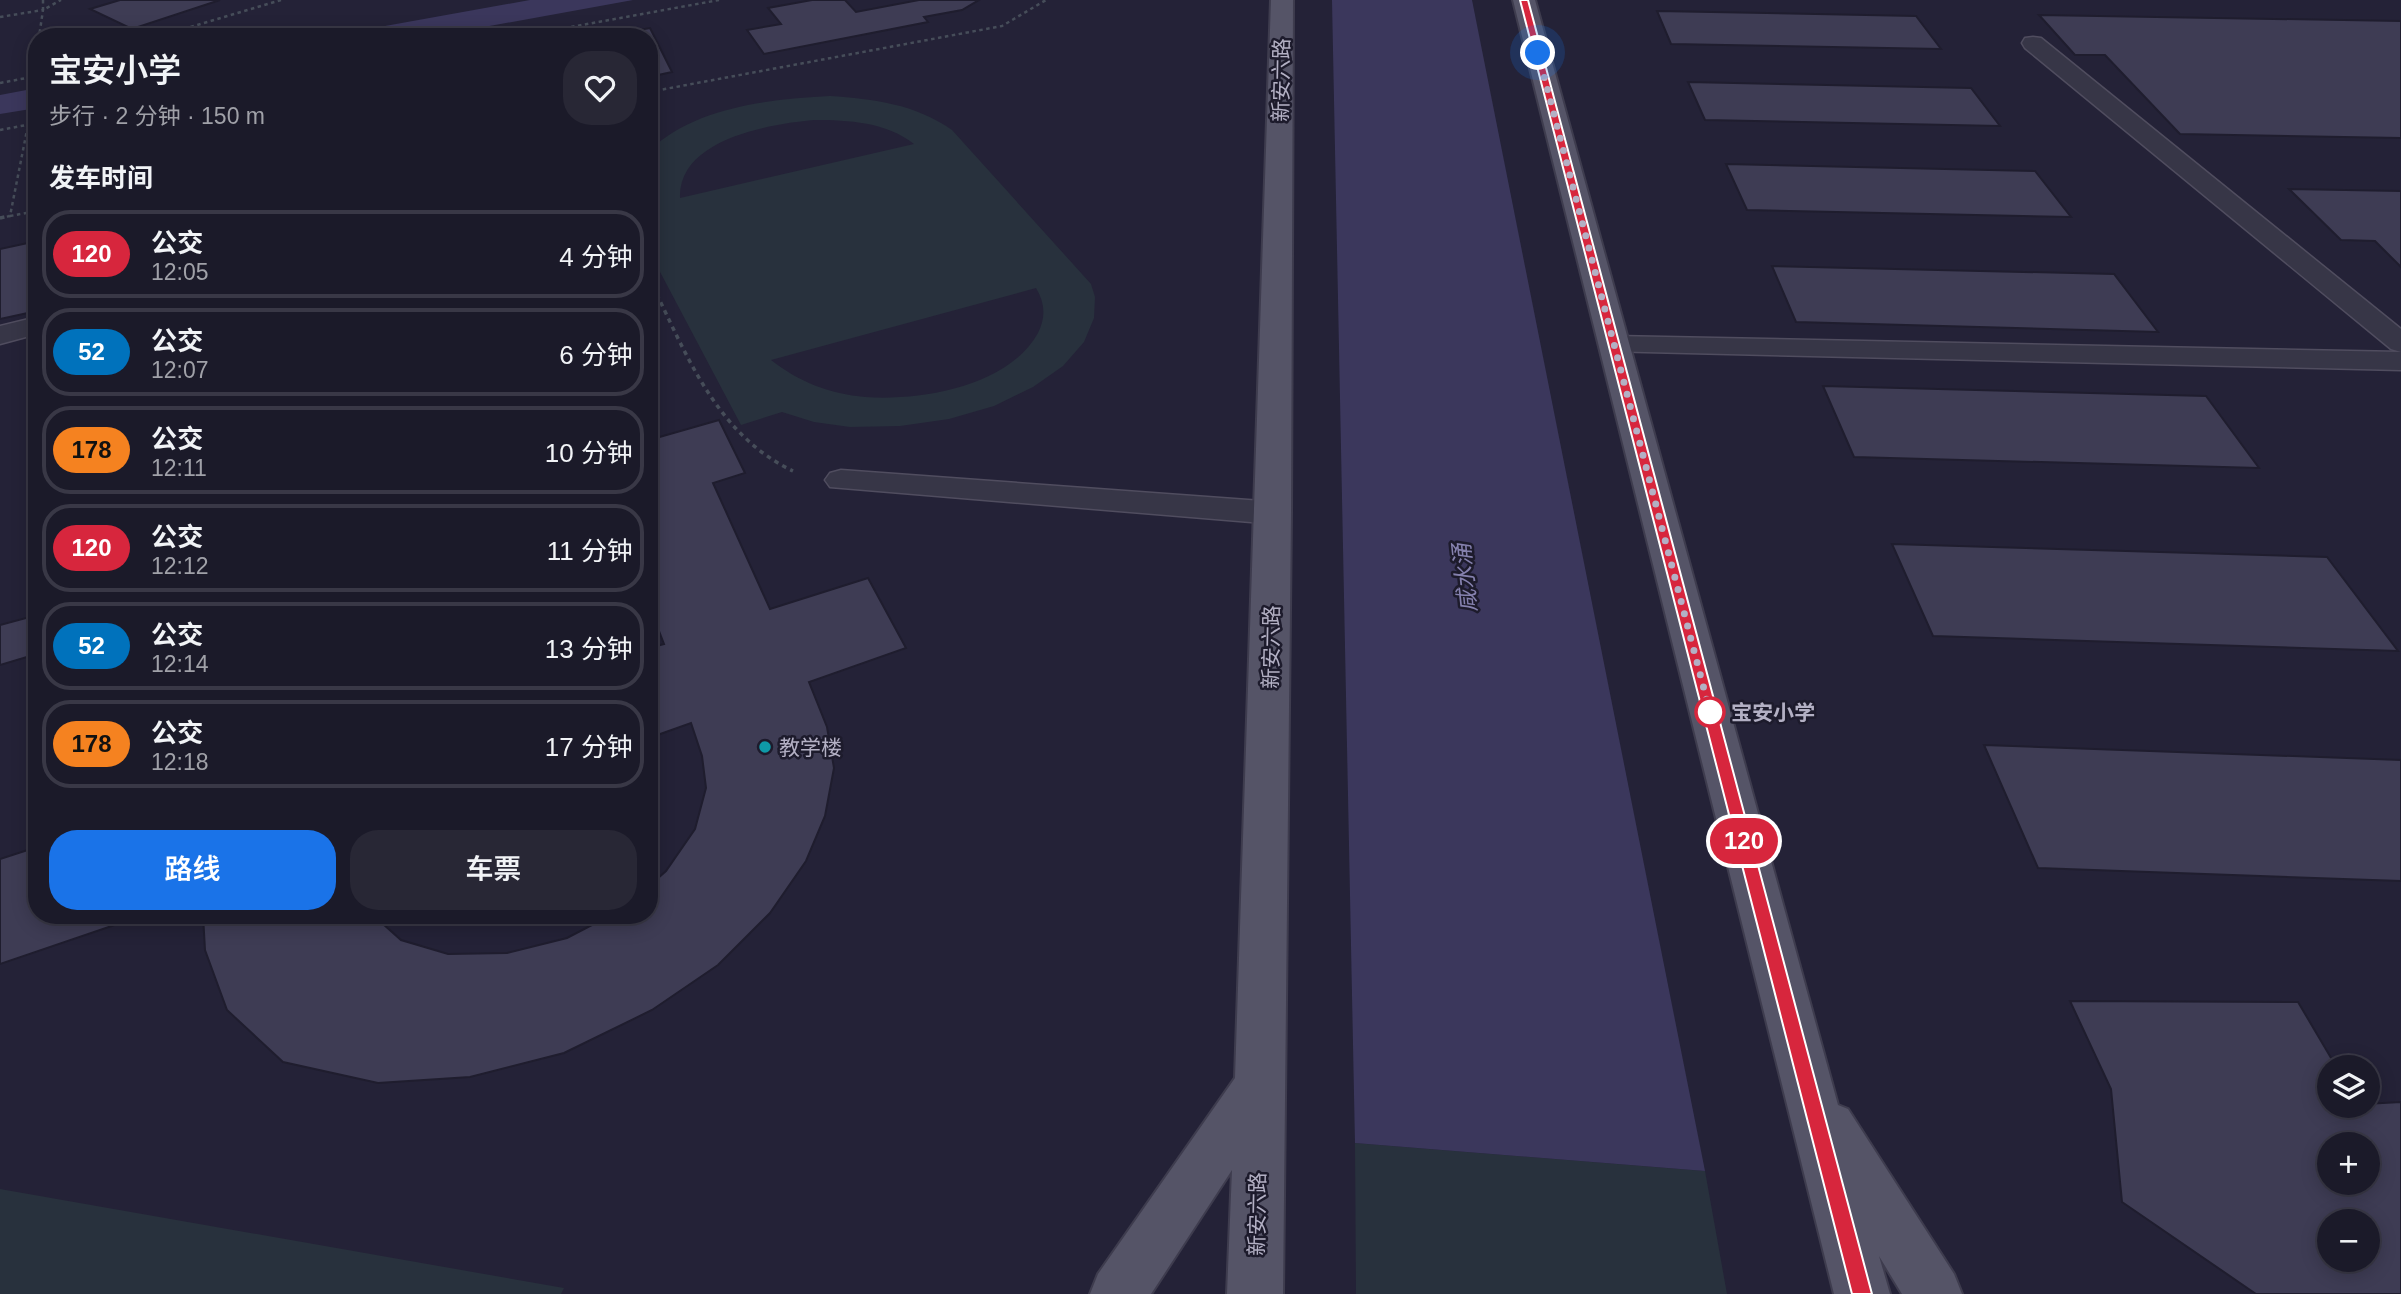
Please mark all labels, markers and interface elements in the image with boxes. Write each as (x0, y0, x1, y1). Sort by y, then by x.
your location (1520, 35, 1555, 70)
street label: 新安六路 (1269, 38, 1293, 122)
button: heart (563, 51, 637, 125)
text: 宝安小学 (49, 52, 181, 89)
text: 步行 · 2 分钟 · 150 m (49, 103, 265, 129)
text: 发车时间 (49, 163, 153, 193)
text: 公交 (151, 228, 203, 258)
text: 120 (71, 240, 112, 267)
text: 4 分钟 (559, 242, 633, 272)
text: 12:05 (151, 259, 209, 285)
text: 公交 (151, 326, 203, 356)
text: 52 (78, 338, 105, 365)
text: 6 分钟 (559, 340, 633, 370)
text: 12:07 (151, 357, 209, 383)
text: 公交 (151, 424, 203, 454)
text: 178 (71, 436, 112, 463)
text: 10 分钟 (545, 438, 633, 468)
text: 12:11 (151, 455, 207, 481)
text: 公交 (151, 522, 203, 552)
text: 120 (71, 534, 112, 561)
text: 11 分钟 (547, 536, 633, 566)
water label: 咸水涌 (1448, 539, 1482, 614)
text: 12:12 (151, 553, 209, 579)
street label: 新安六路 (1259, 605, 1283, 689)
text: 公交 (151, 620, 203, 650)
text: 52 (78, 632, 105, 659)
text: 13 分钟 (545, 634, 633, 664)
text: 12:14 (151, 651, 209, 677)
marker: 宝安小学 (1695, 697, 1725, 727)
place label: 宝安小学 (1731, 701, 1815, 724)
text: 公交 (151, 718, 203, 748)
text: 178 (71, 730, 112, 757)
text: 17 分钟 (545, 732, 633, 762)
place label: 教学楼 (779, 736, 842, 759)
marker: 教学楼 (757, 739, 773, 755)
text: 12:18 (151, 749, 209, 775)
line badge: 120 (1704, 818, 1784, 864)
text: 120 (1724, 827, 1764, 854)
button: 路线 (49, 830, 336, 910)
button: 车票 (350, 830, 637, 910)
map controls (2317, 1055, 2380, 1272)
button: layers (2317, 1055, 2380, 1118)
button: + (2317, 1132, 2380, 1195)
street label: 新安六路 (1245, 1172, 1269, 1256)
button: − (2317, 1209, 2380, 1272)

